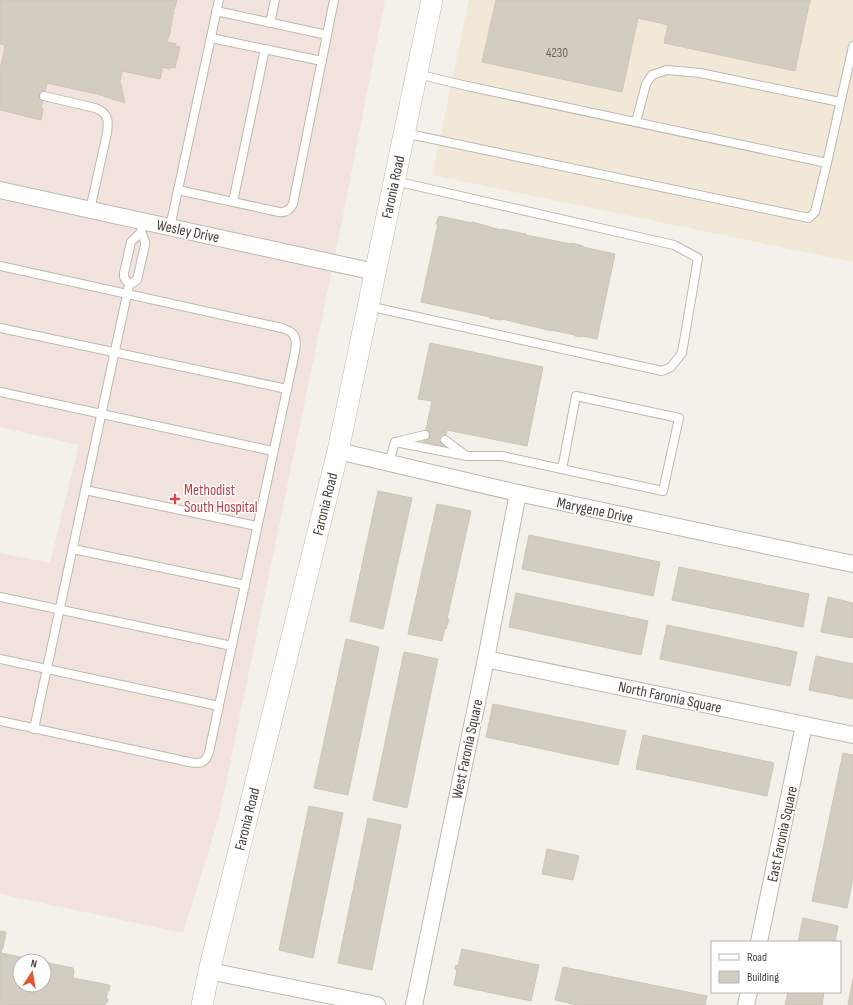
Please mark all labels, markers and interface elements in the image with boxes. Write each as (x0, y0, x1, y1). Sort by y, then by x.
house number: 4230 (546, 45, 568, 61)
street label: Faronia Road (378, 154, 409, 220)
street label: Wesley Drive (155, 216, 221, 247)
street label: Faronia Road (309, 471, 342, 537)
place label: Methodist South Hospital (184, 481, 258, 517)
marker: Methodist South Hospital (169, 493, 181, 505)
street label: Marygene Drive (555, 493, 635, 528)
street label: North Faronia Square (616, 677, 723, 718)
street label: West Faronia Square (448, 697, 487, 801)
street label: East Faronia Square (763, 784, 802, 884)
street label: Faronia Road (231, 786, 264, 852)
legend (711, 941, 841, 993)
text: Road (747, 950, 767, 965)
north arrow (12, 953, 52, 993)
text: N (30, 957, 38, 971)
text: Building (747, 970, 779, 985)

